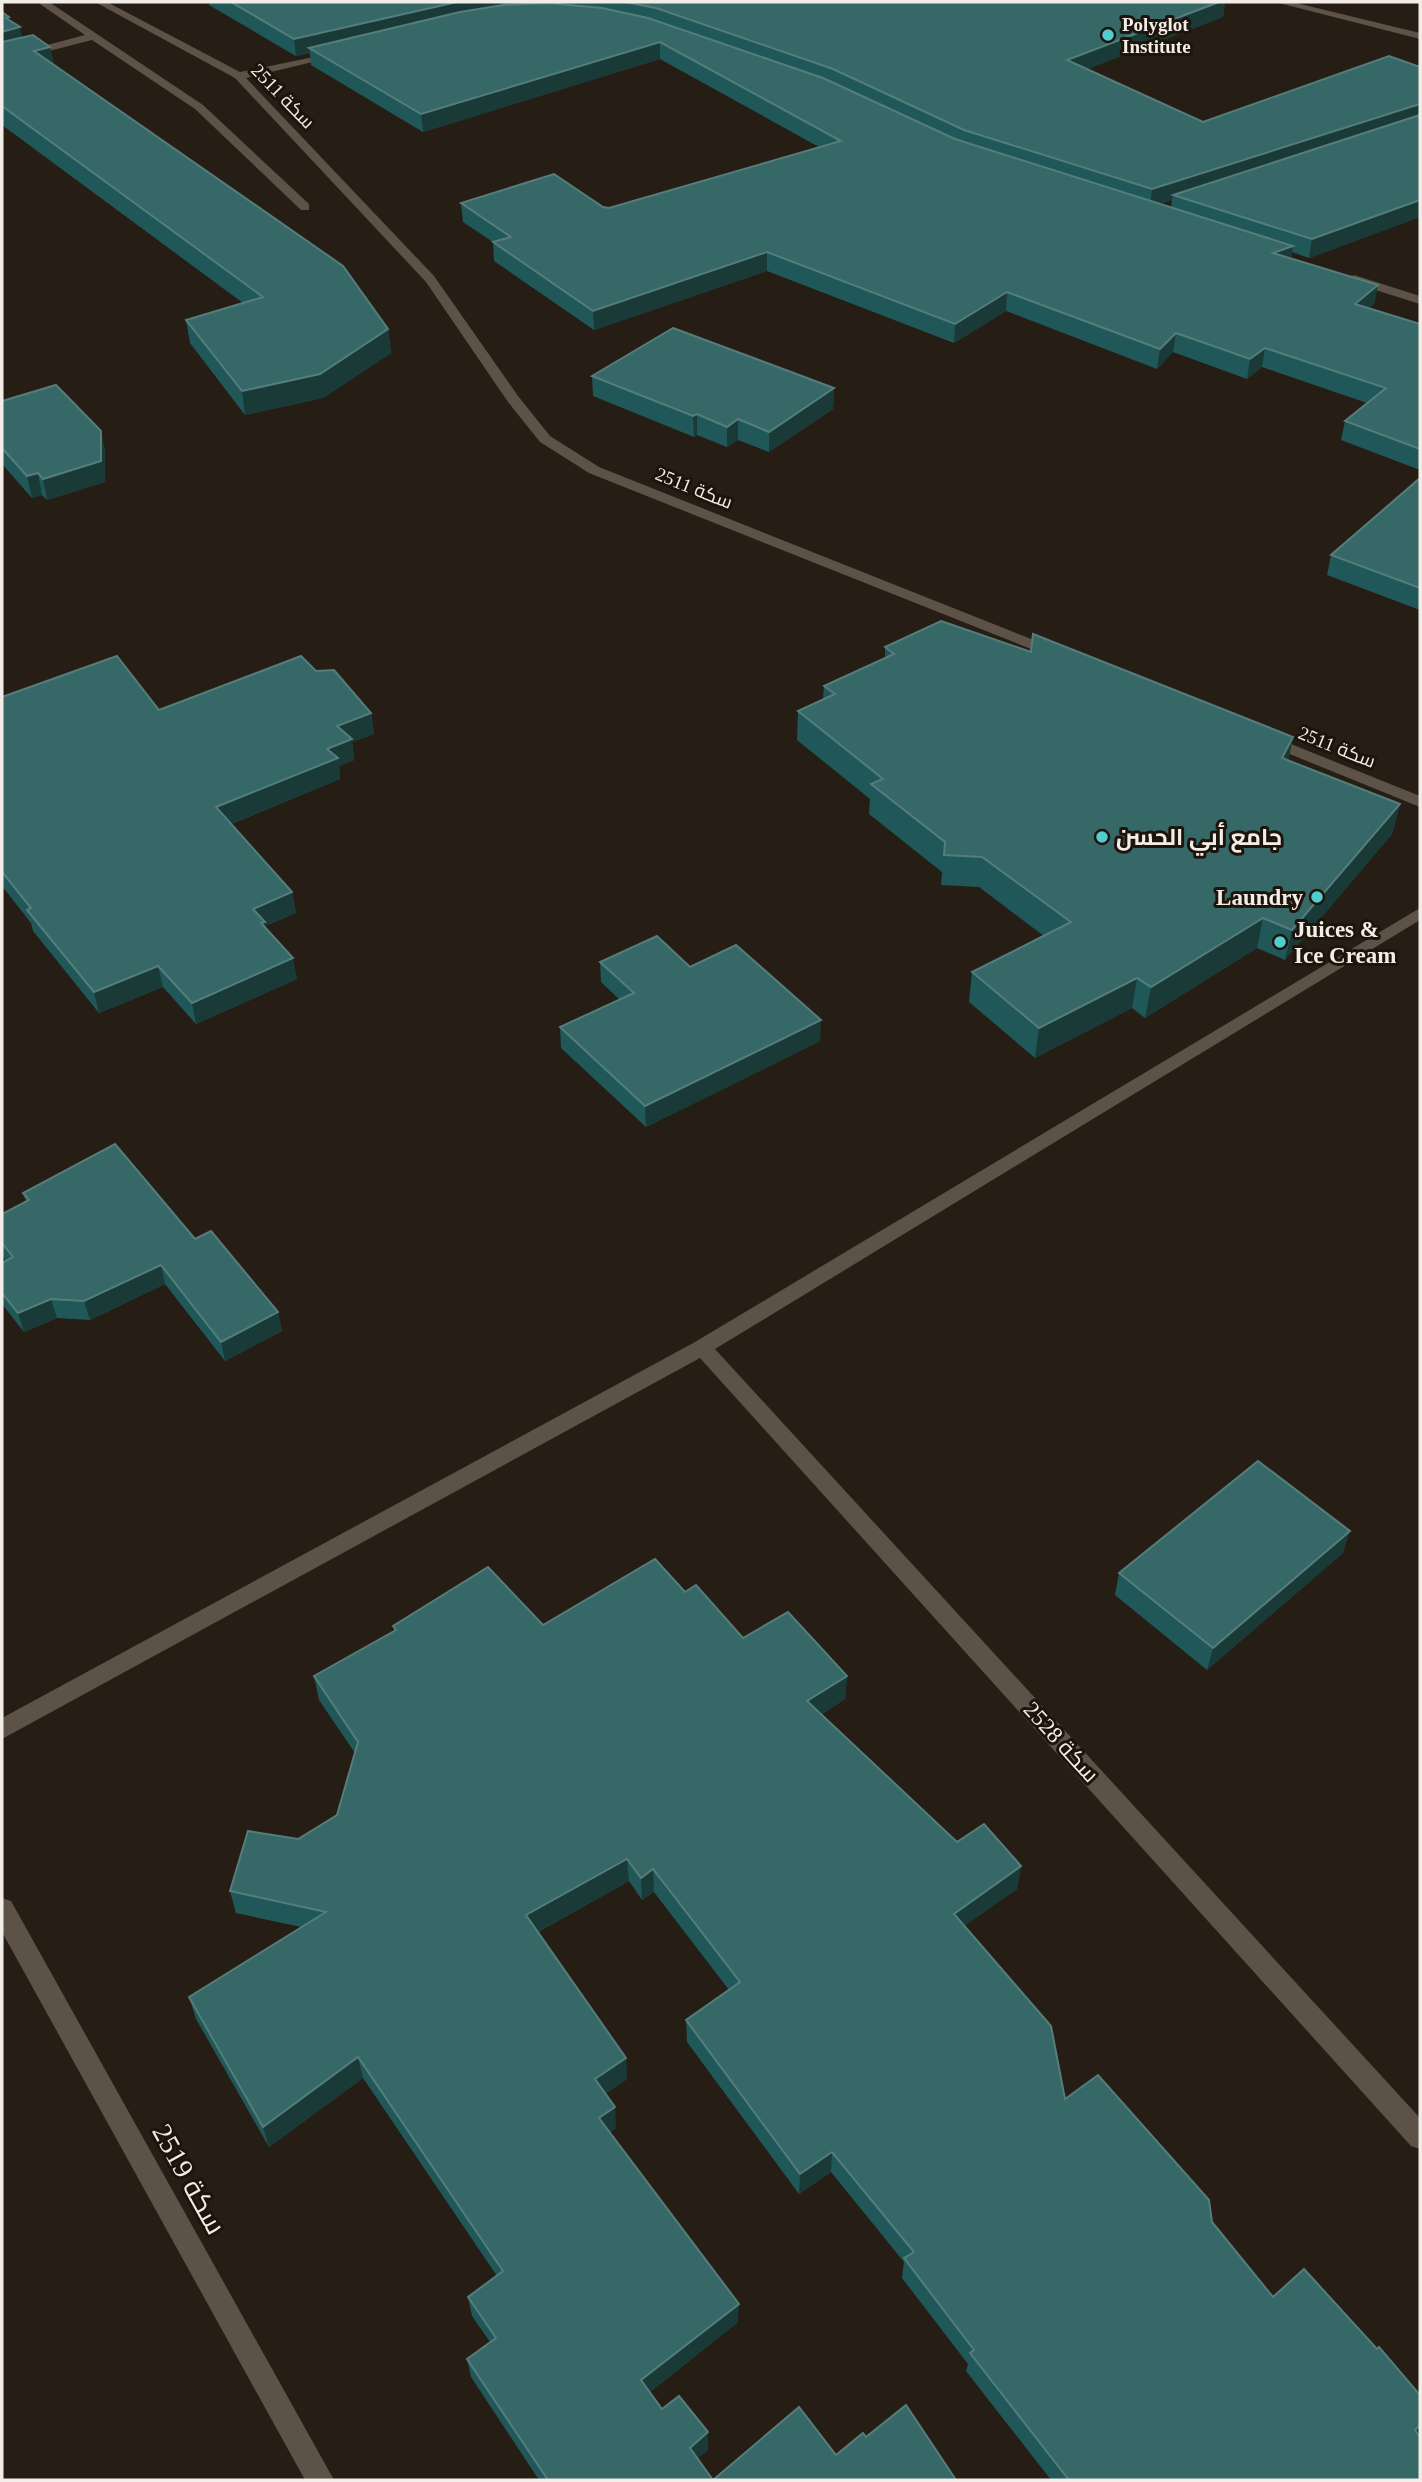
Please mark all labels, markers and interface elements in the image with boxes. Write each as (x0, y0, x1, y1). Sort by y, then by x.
place label: Polyglot Institute (1122, 14, 1191, 57)
marker: Polyglot Institute (1100, 27, 1116, 43)
street label: سكة 2511 (247, 59, 319, 133)
street label: سكة 2511 (652, 463, 736, 513)
street label: سكة 2511 (1295, 722, 1379, 772)
place label: جامع أبي الحسن (1116, 822, 1282, 856)
marker: جامع أبي الحسن (1094, 829, 1110, 845)
place label: Laundry (1216, 885, 1303, 910)
marker: Laundry (1309, 889, 1325, 905)
place label: Juices & Ice Cream (1294, 917, 1396, 968)
marker: Juices & Ice Cream (1272, 934, 1288, 950)
street label: سكة 2528 (1019, 1697, 1103, 1787)
street label: سكة 2519 (146, 2119, 232, 2239)

